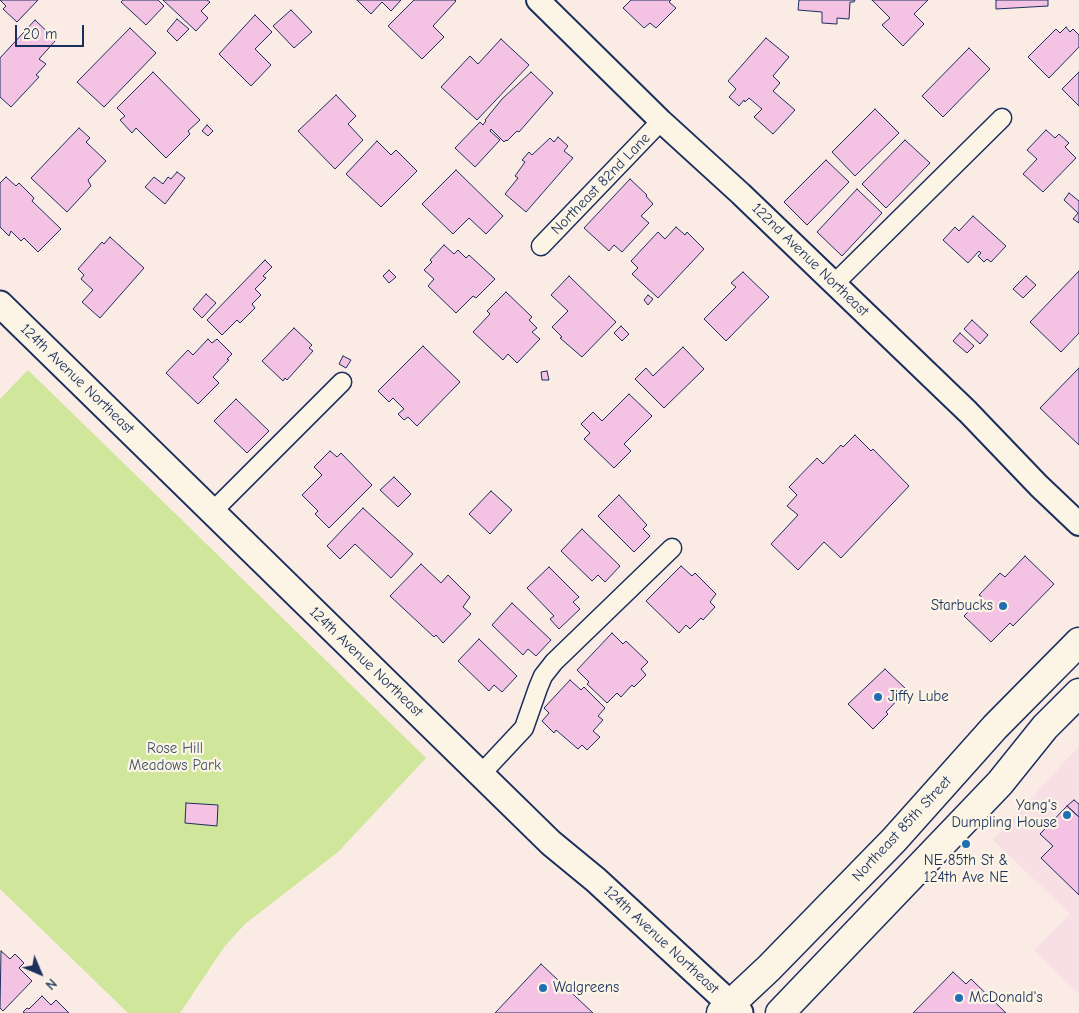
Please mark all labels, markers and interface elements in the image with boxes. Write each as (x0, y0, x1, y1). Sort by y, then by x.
scale bar (18, 15, 86, 47)
text: 20 m (23, 25, 57, 43)
street label: Northeast 82nd Lane (548, 129, 654, 239)
street label: 122nd Avenue Northeast (748, 200, 872, 320)
street label: 124th Avenue Northeast (16, 320, 138, 438)
place label: Starbucks (931, 597, 993, 615)
marker: Starbucks (997, 600, 1009, 612)
street label: 124th Avenue Northeast (305, 603, 427, 721)
place label: Jiffy Lube (888, 688, 949, 706)
marker: Jiffy Lube (872, 691, 884, 703)
park label: Rose Hill Meadows Park (129, 740, 221, 775)
street label: Northeast 85th Street (848, 773, 956, 885)
place label: Yang's Dumpling House (951, 797, 1057, 832)
marker: Yang's Dumpling House (1061, 809, 1073, 821)
marker: NE 85th St & 124th Ave NE (960, 838, 972, 850)
place label: NE 85th St & 124th Ave NE (924, 852, 1008, 887)
street label: 124th Avenue Northeast (600, 882, 722, 998)
north arrow (15, 948, 65, 998)
text: N (42, 975, 60, 993)
place label: Walgreens (553, 979, 619, 997)
marker: Walgreens (537, 982, 549, 994)
place label: McDonald's (969, 989, 1043, 1007)
marker: McDonald's (953, 992, 965, 1004)

